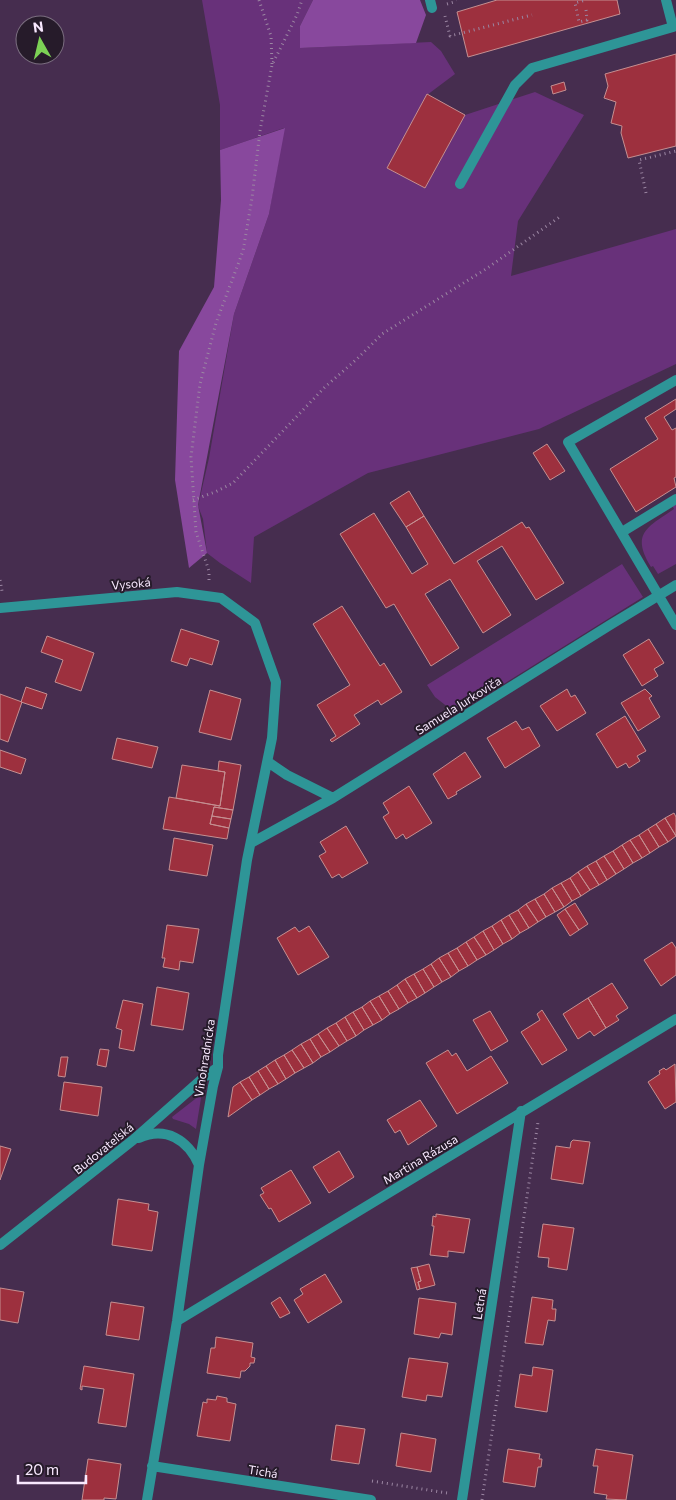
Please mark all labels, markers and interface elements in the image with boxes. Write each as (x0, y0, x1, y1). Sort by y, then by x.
north arrow (15, 15, 65, 65)
text: N (32, 17, 45, 36)
street label: Vysoká (111, 574, 151, 592)
street label: Samuela Jurkoviča (413, 673, 504, 738)
street label: Vinohradnícka (191, 1018, 217, 1098)
street label: Budovateľská (70, 1120, 136, 1176)
street label: Martina Rázusa (380, 1131, 460, 1187)
street label: Letná (470, 1288, 488, 1320)
scale bar (18, 1452, 85, 1484)
text: 20 m (25, 1460, 59, 1478)
street label: Tichá (247, 1462, 279, 1480)

